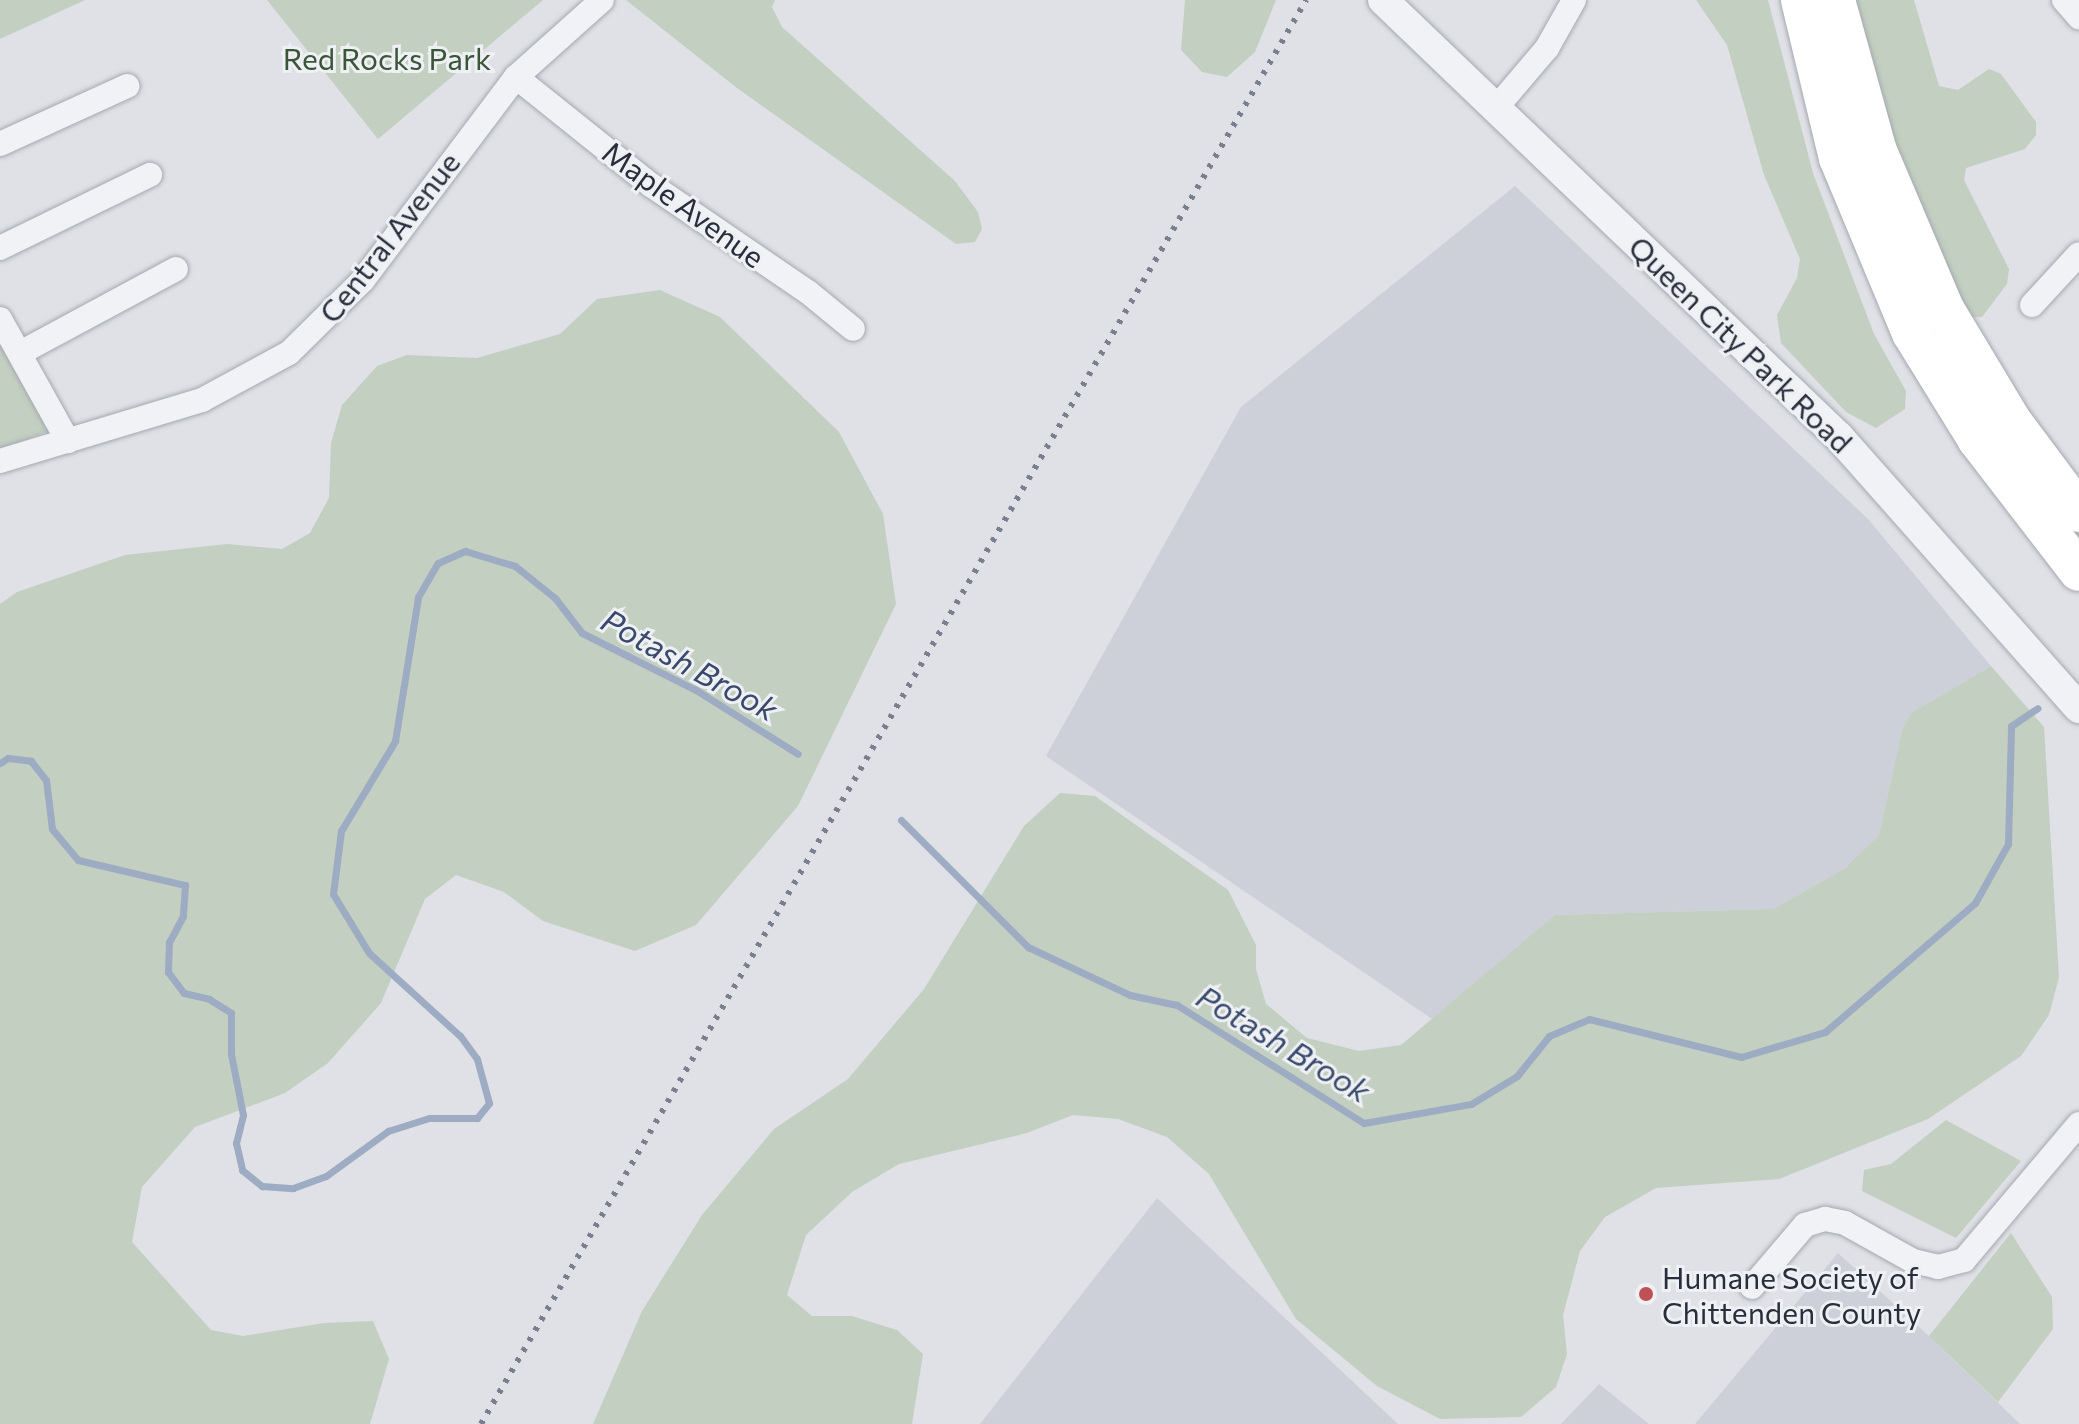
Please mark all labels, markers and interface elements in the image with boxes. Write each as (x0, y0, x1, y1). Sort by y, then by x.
park label: Red Rocks Park (283, 40, 491, 76)
street label: Maple Avenue (596, 133, 772, 275)
street label: Central Avenue (311, 145, 467, 329)
street label: Queen City Park Road (1622, 228, 1860, 460)
water label: Potash Brook (595, 600, 785, 728)
water label: Potash Brook (1190, 976, 1378, 1110)
place label: Humane Society of Chittenden County (1662, 1259, 1921, 1330)
marker: Humane Society of Chittenden County (1637, 1285, 1655, 1303)

